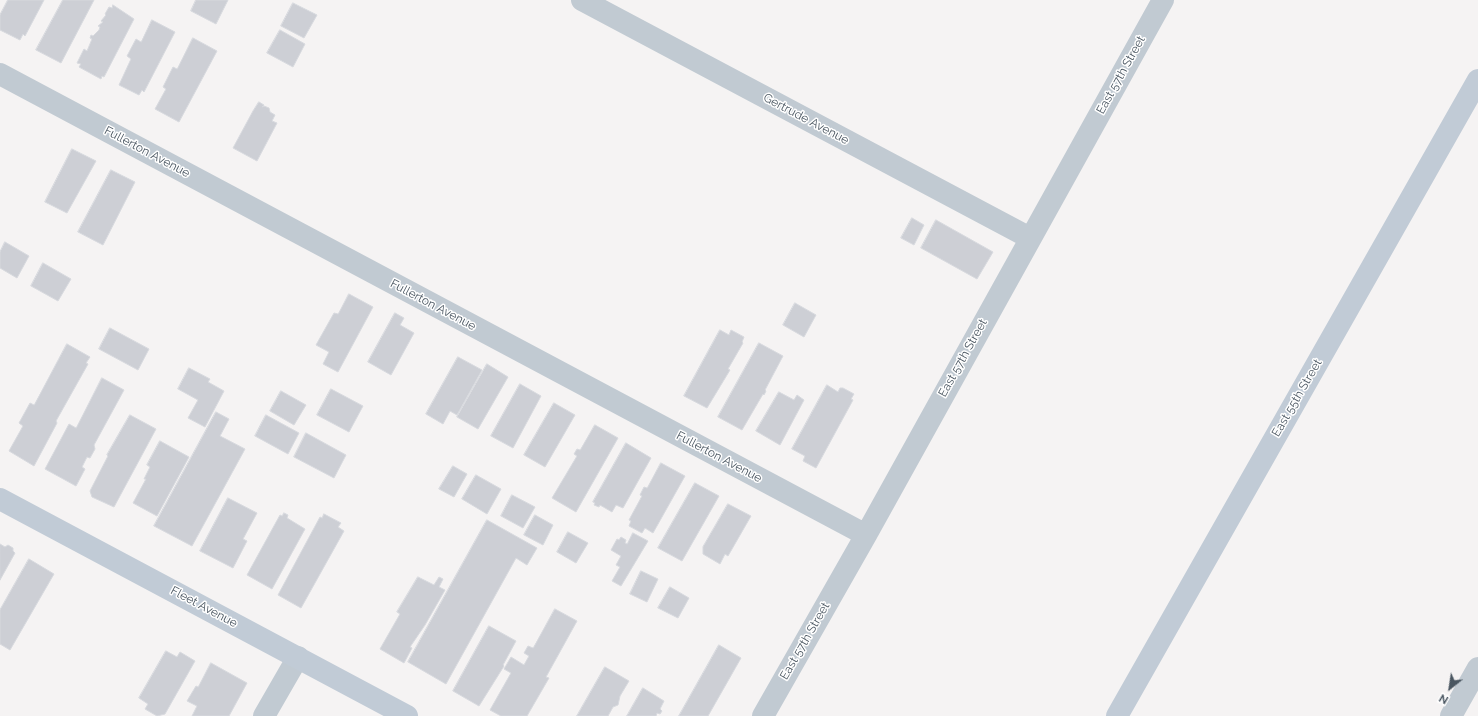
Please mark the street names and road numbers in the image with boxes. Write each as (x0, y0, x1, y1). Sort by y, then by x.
street label: East 57th Street (1094, 33, 1148, 117)
street label: Gertrude Avenue (761, 90, 851, 148)
street label: Fullerton Avenue (102, 123, 192, 181)
street label: Fullerton Avenue (388, 276, 478, 334)
street label: East 57th Street (936, 316, 990, 400)
street label: East 55th Street (1269, 357, 1325, 439)
street label: Fullerton Avenue (674, 428, 764, 486)
street label: Fleet Avenue (168, 583, 240, 631)
street label: East 57th Street (777, 600, 833, 682)

